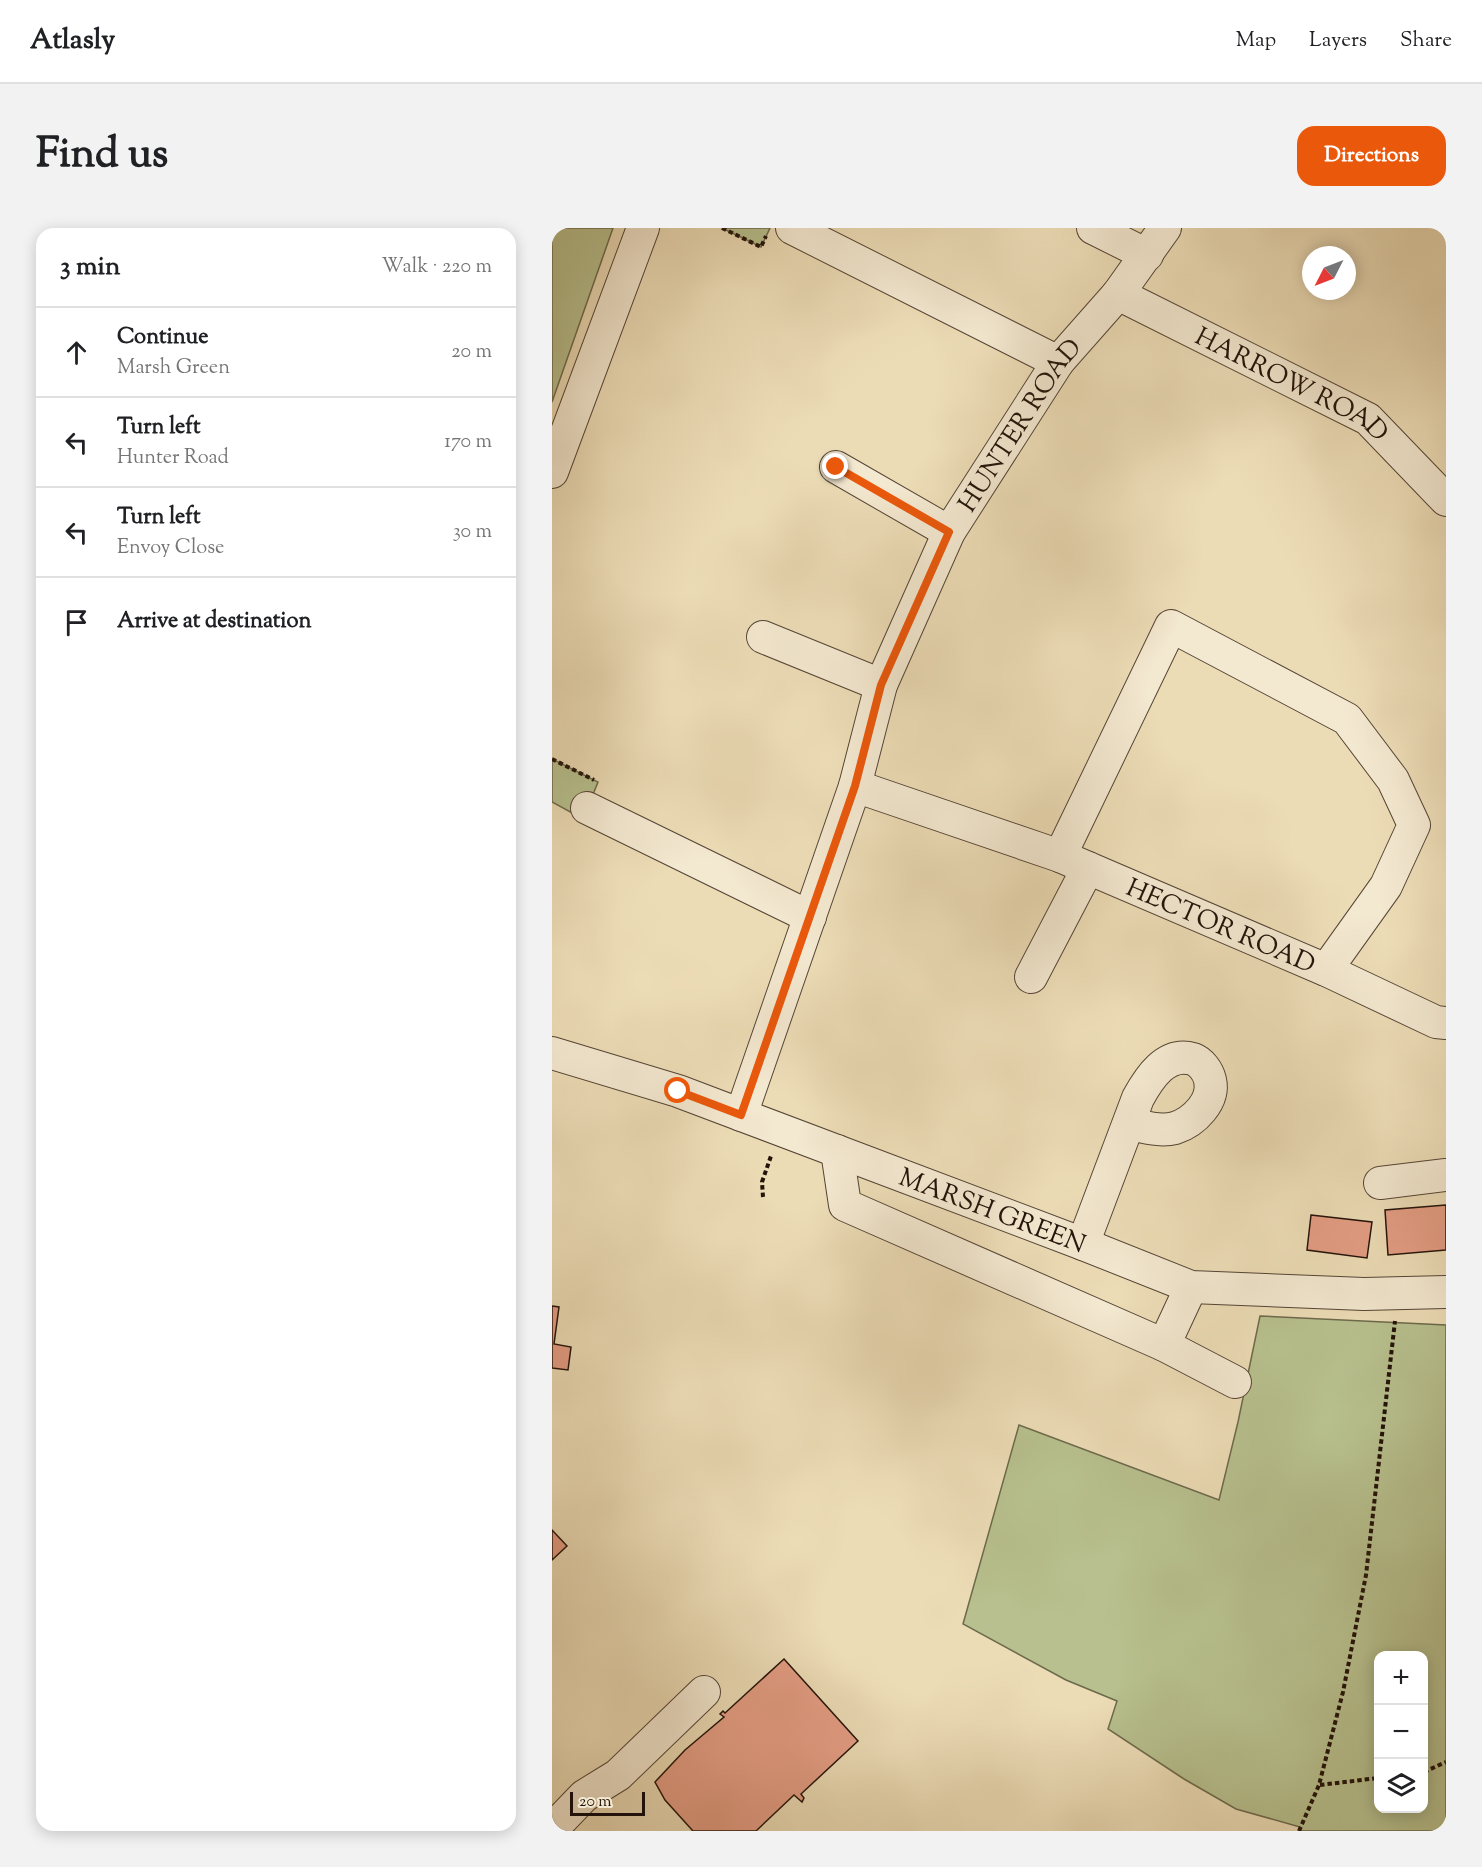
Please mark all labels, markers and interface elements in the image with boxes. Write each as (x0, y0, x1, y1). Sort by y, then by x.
text: Atlasly (30, 21, 115, 61)
text: Map (1236, 26, 1276, 56)
text: Layers (1309, 26, 1367, 56)
text: Share (1400, 26, 1452, 56)
text: Find us (36, 126, 168, 186)
button: Directions (1297, 126, 1446, 186)
north arrow (1302, 246, 1356, 300)
text: 3 min (60, 249, 120, 286)
text: Walk · 220 m (381, 253, 492, 282)
street label: HARROW ROAD (1188, 319, 1396, 451)
text: Continue (117, 322, 208, 354)
street label: HUNTER ROAD (950, 331, 1091, 520)
icon: ahead (60, 336, 93, 369)
text: 20 m (451, 338, 492, 367)
text: Marsh Green (117, 354, 230, 383)
text: Turn left (117, 412, 200, 444)
icon: left (60, 426, 93, 459)
text: 170 m (444, 428, 492, 457)
text: Hunter Road (117, 444, 229, 473)
route end (822, 453, 848, 479)
text: Turn left (117, 502, 200, 534)
icon: left (60, 516, 93, 549)
text: 30 m (453, 518, 492, 547)
text: Envoy Close (117, 534, 224, 563)
icon: arrive (60, 606, 93, 639)
text: Arrive at destination (117, 606, 312, 638)
street label: HECTOR ROAD (1120, 870, 1321, 984)
route start (664, 1077, 690, 1103)
street label: MARSH GREEN (893, 1160, 1091, 1264)
map controls (1374, 1651, 1428, 1813)
button: + (1374, 1651, 1428, 1705)
button: − (1374, 1705, 1428, 1759)
button: layers (1374, 1759, 1428, 1813)
scale bar (570, 1789, 645, 1816)
text: 20 m (579, 1791, 612, 1814)

